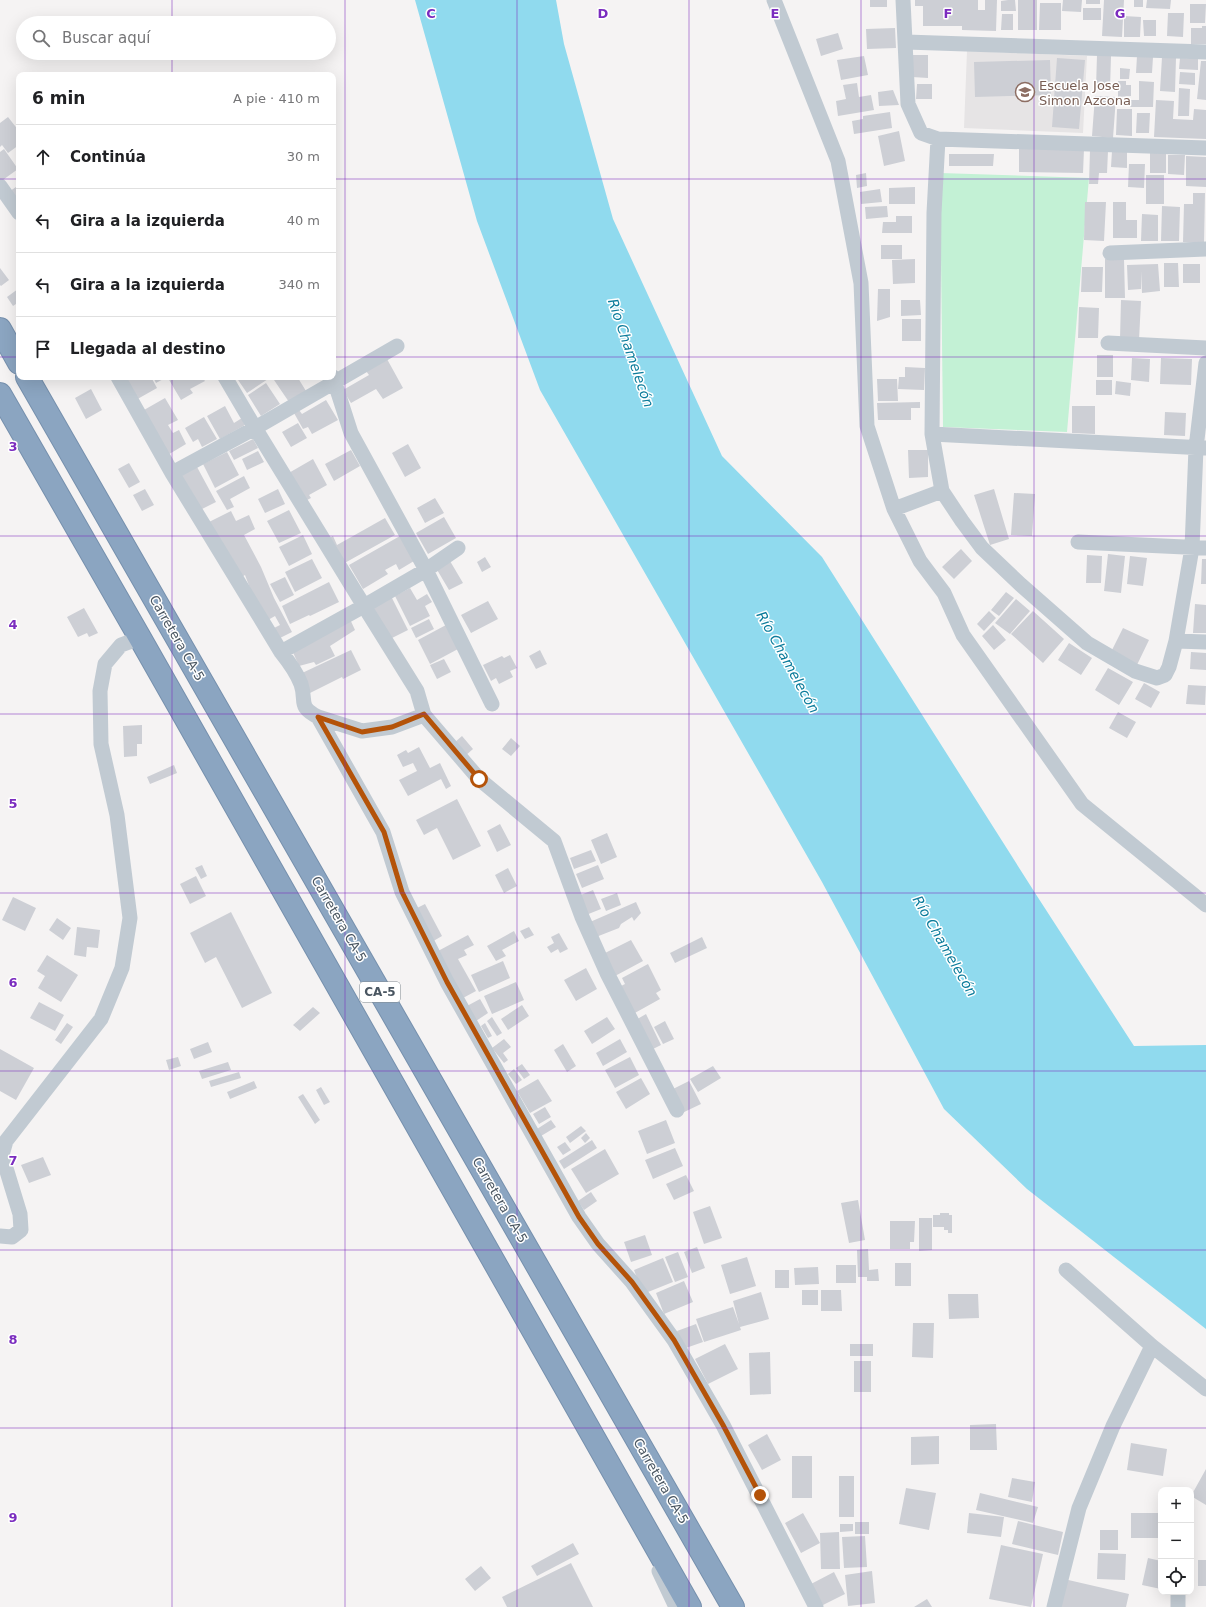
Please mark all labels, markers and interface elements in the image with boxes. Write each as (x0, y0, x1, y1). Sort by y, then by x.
text: C (426, 6, 436, 21)
text: D (598, 6, 609, 21)
text: E (771, 6, 779, 21)
text: F (944, 6, 952, 21)
text: G (1115, 6, 1125, 21)
search box (16, 16, 336, 60)
icon: search (30, 27, 52, 49)
text: Buscar aquí (62, 29, 150, 47)
place label: Escuela Jose Simon Azcona (1039, 78, 1131, 108)
school or university icon: Escuela Jose Simon Azcona (1014, 81, 1036, 103)
text: 6 min (32, 88, 85, 108)
text: A pie · 410 m (233, 91, 320, 106)
icon: ahead (32, 146, 54, 168)
text: Continúa (70, 148, 146, 166)
text: 30 m (287, 149, 320, 164)
icon: left (32, 210, 54, 232)
text: Gira a la izquierda (70, 212, 225, 230)
text: 40 m (287, 213, 320, 228)
icon: left (32, 274, 54, 296)
text: Gira a la izquierda (70, 276, 225, 294)
text: 340 m (278, 277, 320, 292)
water label: Río Chamelecón (605, 297, 657, 409)
icon: arrive (32, 338, 54, 360)
text: Llegada al destino (70, 340, 225, 358)
text: 3 (8, 439, 18, 454)
street label: Carretera CA-5 (146, 593, 208, 683)
water label: Río Chamelecón (753, 608, 823, 716)
text: 4 (8, 617, 18, 632)
route start (470, 770, 488, 788)
text: 5 (8, 796, 18, 811)
street label: Carretera CA-5 (308, 874, 370, 964)
water label: Río Chamelecón (910, 893, 980, 999)
text: 6 (8, 975, 18, 990)
road number: CA-5 (360, 982, 400, 1002)
text: 7 (8, 1153, 18, 1168)
street label: Carretera CA-5 (469, 1155, 531, 1245)
text: 8 (8, 1332, 18, 1347)
street label: Carretera CA-5 (630, 1436, 692, 1526)
route end (751, 1486, 769, 1504)
map controls (1158, 1487, 1194, 1595)
button: + (1158, 1487, 1194, 1523)
text: 9 (8, 1510, 18, 1525)
button: − (1158, 1523, 1194, 1559)
button: locate (1158, 1559, 1194, 1595)

